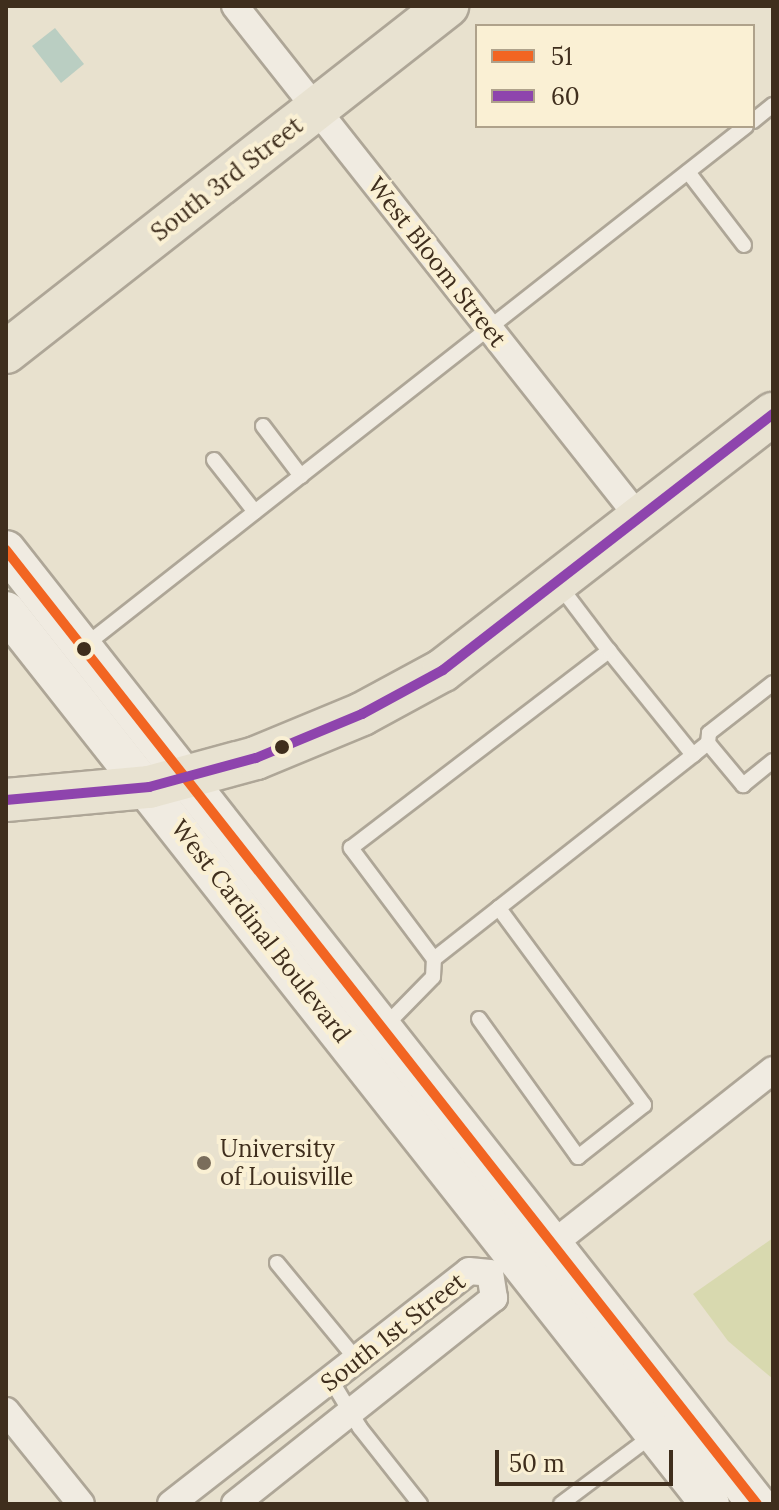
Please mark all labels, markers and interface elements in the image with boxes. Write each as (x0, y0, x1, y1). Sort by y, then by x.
legend (475, 24, 755, 128)
text: 51 (551, 41, 573, 72)
text: 60 (551, 81, 580, 112)
street label: South 3rd Street (146, 111, 308, 247)
street label: West Bloom Street (362, 171, 512, 353)
unlabelled marker (76, 641, 92, 657)
unlabelled marker (274, 739, 290, 755)
street label: West Cardinal Boulevard (165, 814, 357, 1048)
place label: University of Louisville (220, 1135, 353, 1191)
marker: University of Louisville (195, 1154, 213, 1172)
street label: South 1st Street (315, 1267, 471, 1397)
scale bar (499, 1434, 677, 1484)
text: 50 m (509, 1448, 565, 1479)

